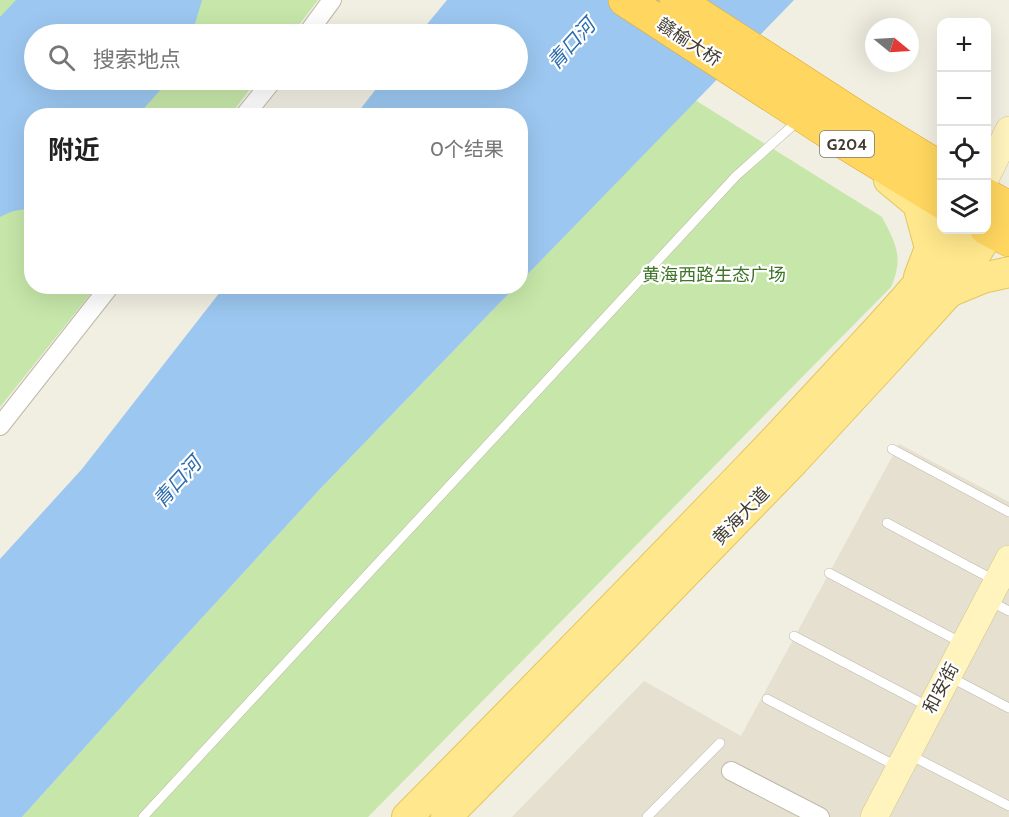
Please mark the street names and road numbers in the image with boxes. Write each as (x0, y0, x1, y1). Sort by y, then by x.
street label: 赣榆大桥 (653, 13, 725, 71)
road number: G204 (820, 131, 874, 157)
street label: 黄海大道 (708, 482, 774, 550)
street label: 和安街 (919, 659, 963, 717)

